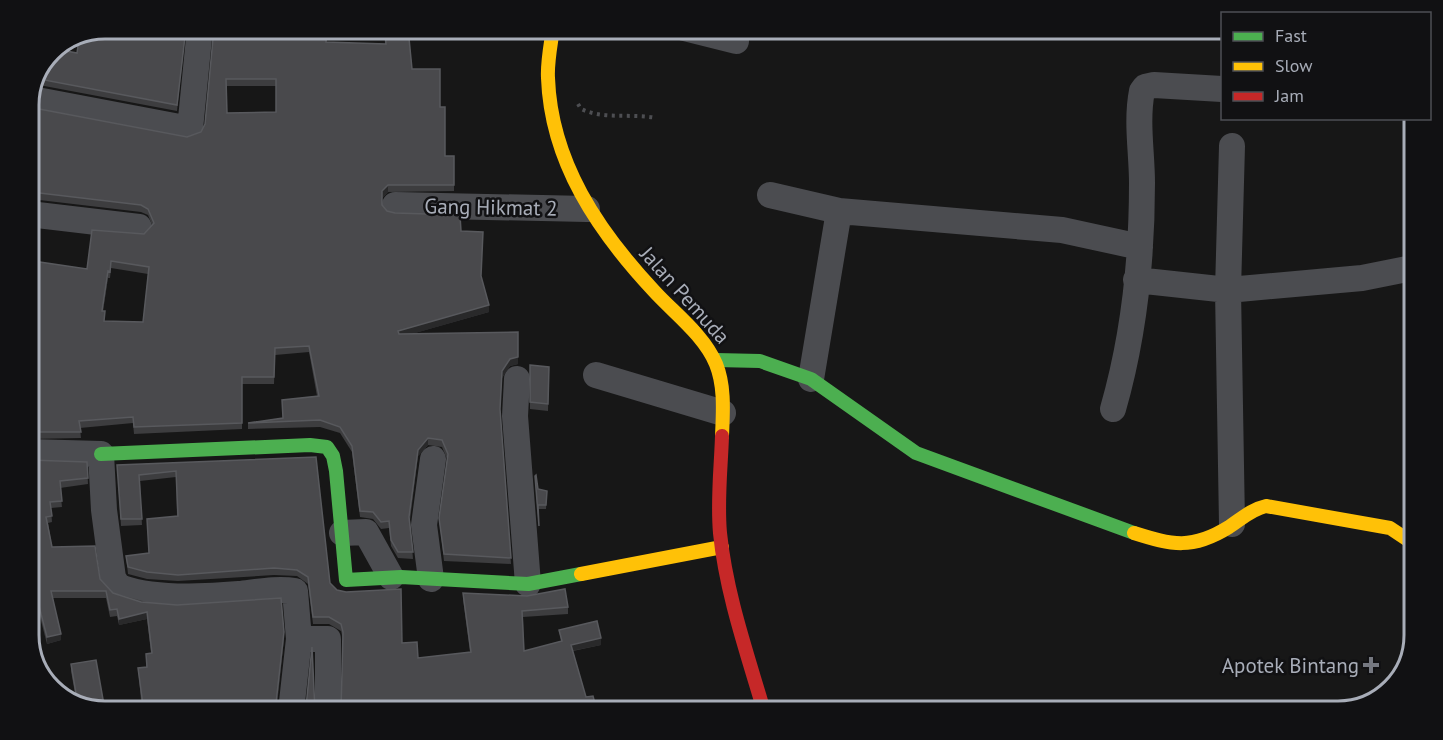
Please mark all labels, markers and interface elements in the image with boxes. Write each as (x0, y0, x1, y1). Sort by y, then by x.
legend (1221, 12, 1431, 120)
text: Fast (1275, 24, 1307, 47)
text: Slow (1275, 54, 1313, 77)
text: Jam (1274, 84, 1304, 107)
street label: Gang Hikmat 2 (424, 192, 558, 222)
street label: Jalan Pemuda (634, 240, 736, 349)
place label: Apotek Bintang (1222, 652, 1359, 679)
marker: Apotek Bintang (1364, 658, 1378, 672)

